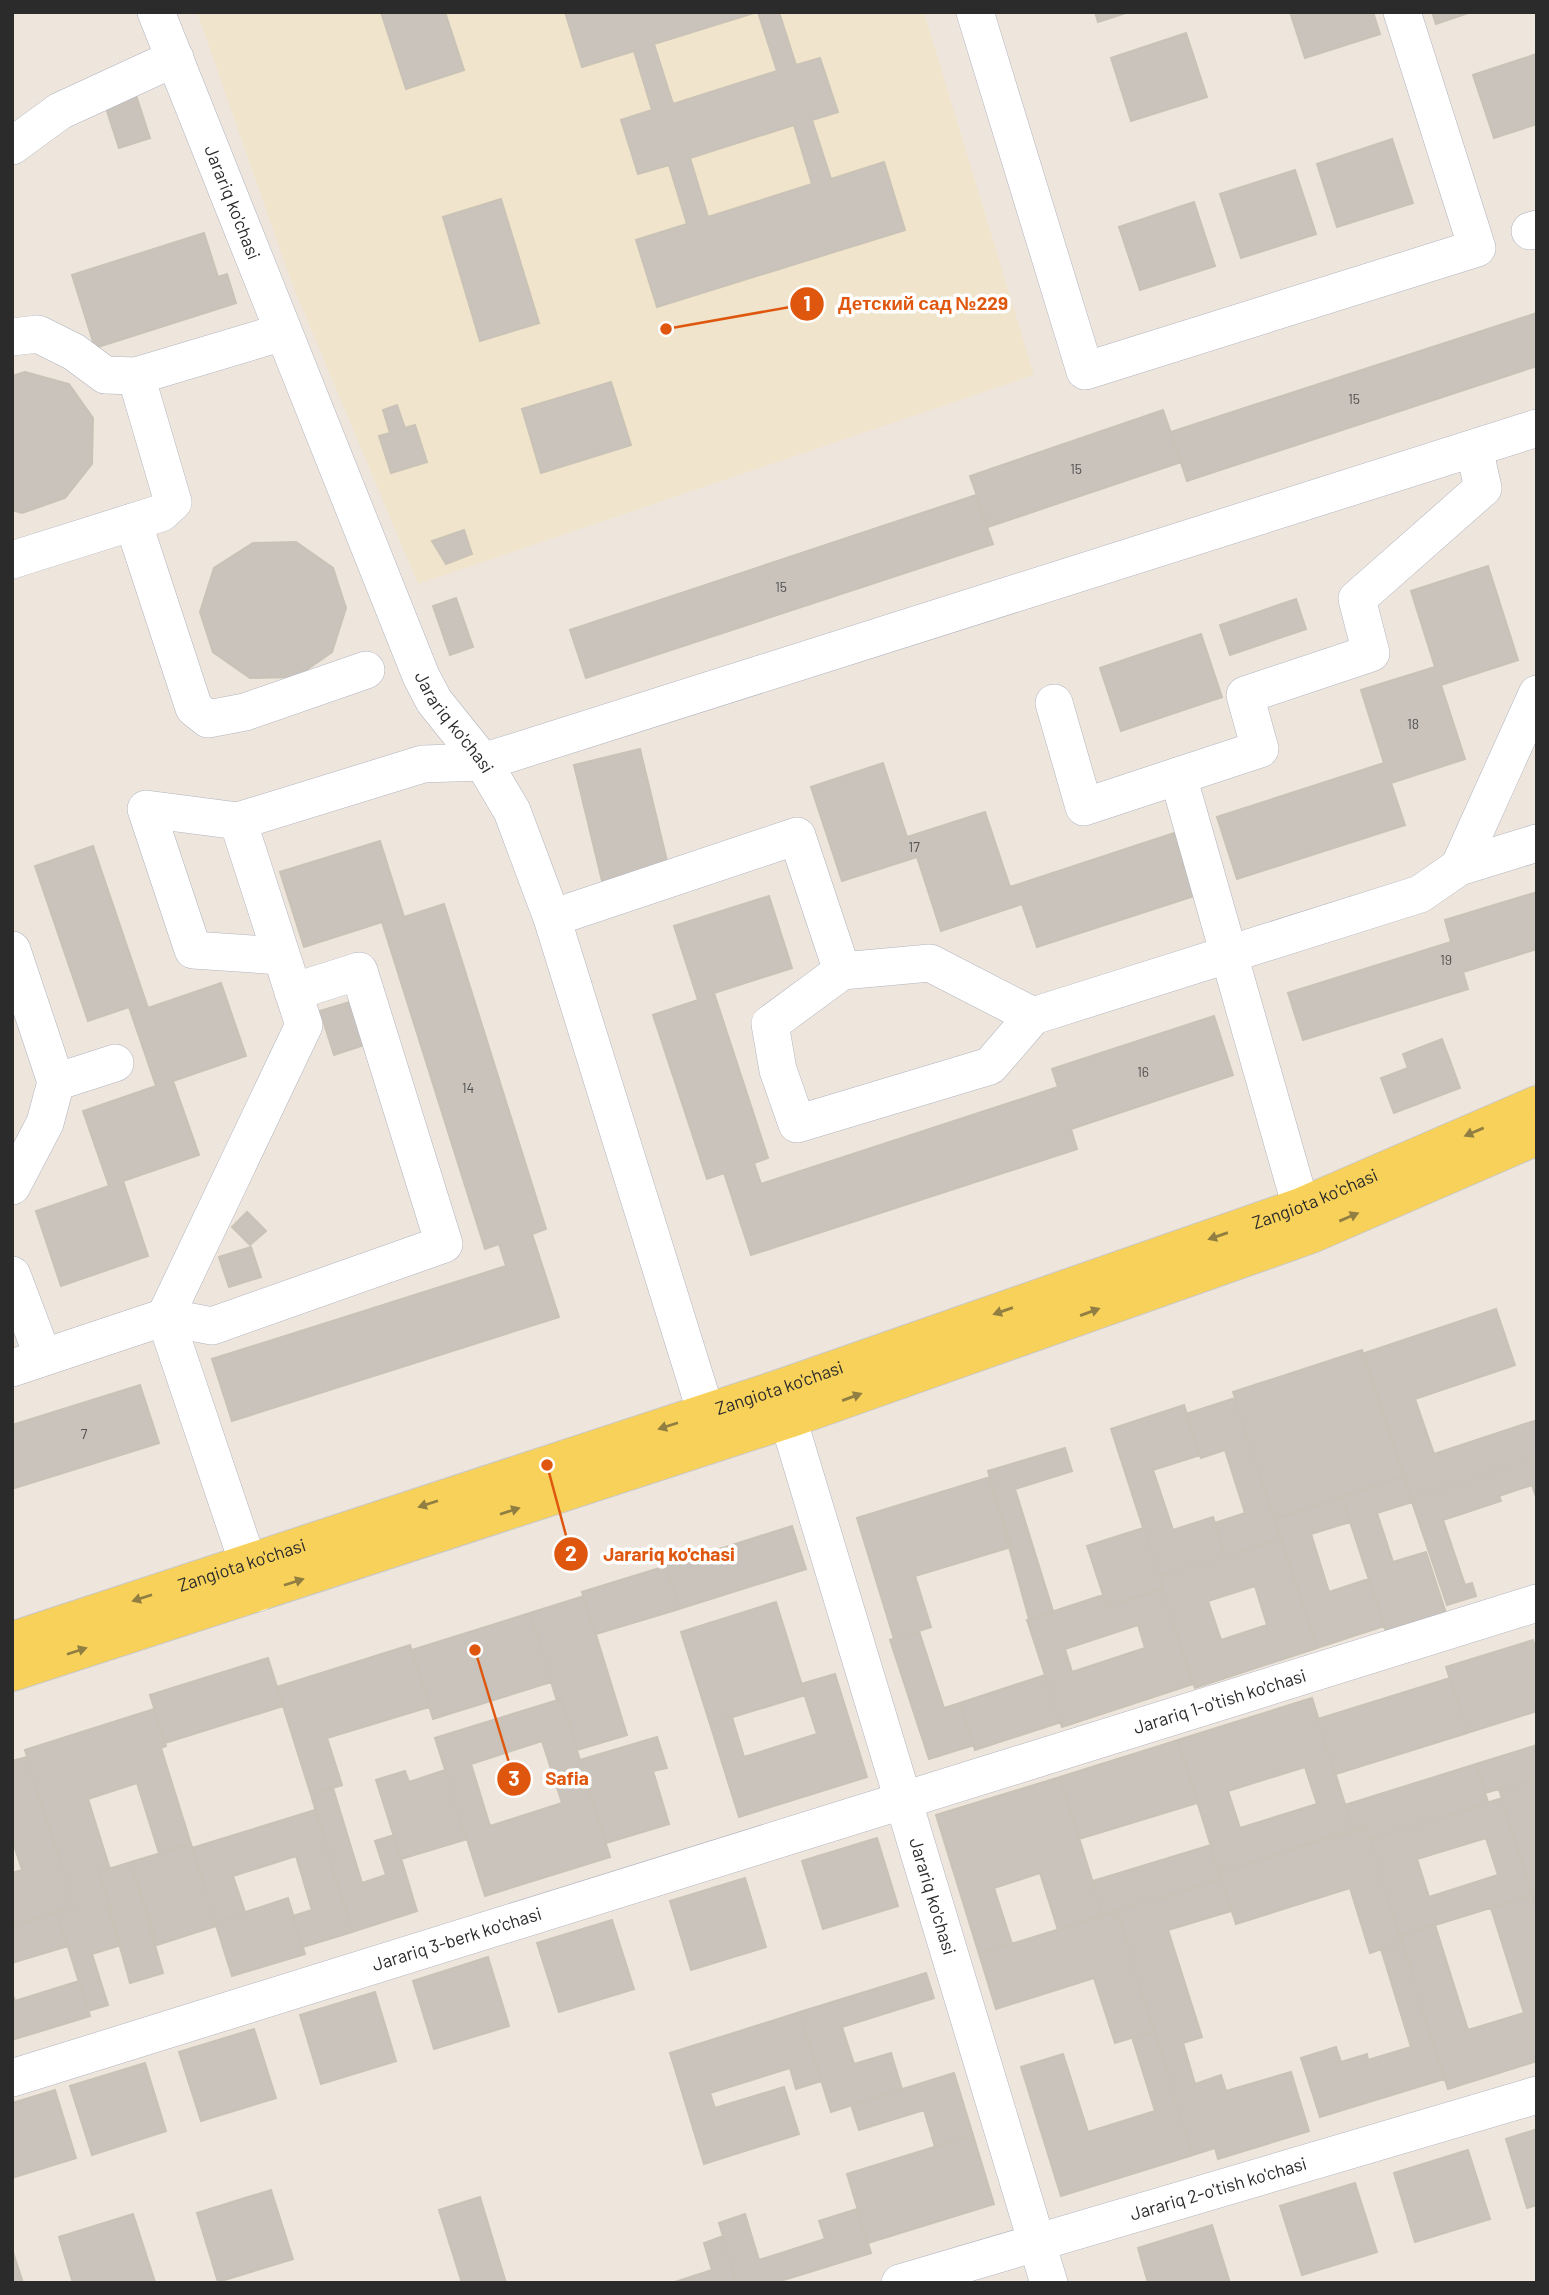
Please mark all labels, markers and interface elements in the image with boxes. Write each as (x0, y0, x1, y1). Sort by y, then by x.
street label: Jarariq ko'chasi (200, 142, 266, 262)
callout: Детский сад №229 (789, 284, 1022, 324)
text: 1 (803, 290, 811, 315)
text: Детский сад №229 (838, 291, 1008, 314)
house number: 15 (1348, 390, 1360, 407)
house number: 15 (1070, 460, 1082, 477)
house number: 15 (775, 578, 787, 595)
street label: Jarariq ko'chasi (410, 667, 499, 777)
house number: 18 (1407, 715, 1419, 732)
house number: 17 (908, 838, 920, 855)
house number: 19 (1440, 951, 1452, 968)
house number: 16 (1137, 1063, 1149, 1080)
house number: 14 (462, 1079, 474, 1096)
one-way arrow (1464, 1126, 1484, 1138)
street label: Zangiota ko'chasi (1249, 1163, 1381, 1233)
one-way arrow (1339, 1211, 1360, 1222)
one-way arrow (1208, 1231, 1229, 1242)
one-way arrow (993, 1306, 1014, 1317)
one-way arrow (1079, 1306, 1100, 1317)
street label: Zangiota ko'chasi (712, 1355, 846, 1419)
one-way arrow (842, 1391, 863, 1402)
one-way arrow (657, 1421, 678, 1431)
house number: 7 (81, 1425, 88, 1442)
one-way arrow (417, 1499, 438, 1510)
one-way arrow (500, 1505, 521, 1516)
street label: Zangiota ko'chasi (175, 1533, 308, 1596)
callout: Jarariq ko'chasi (554, 1534, 749, 1574)
text: 2 (565, 1540, 577, 1565)
text: Jarariq ko'chasi (603, 1542, 735, 1565)
one-way arrow (284, 1576, 305, 1587)
one-way arrow (132, 1593, 153, 1604)
one-way arrow (67, 1646, 88, 1656)
street label: Jarariq 1-o'tish ko'chasi (1130, 1664, 1309, 1738)
callout: Safia (496, 1759, 603, 1799)
text: 3 (508, 1765, 520, 1790)
text: Safia (545, 1766, 589, 1789)
street label: Jarariq ko'chasi (905, 1835, 961, 1957)
street label: Jarariq 3-berk ko'chasi (369, 1902, 544, 1975)
street label: Jarariq 2-o'tish ko'chasi (1127, 2152, 1309, 2225)

